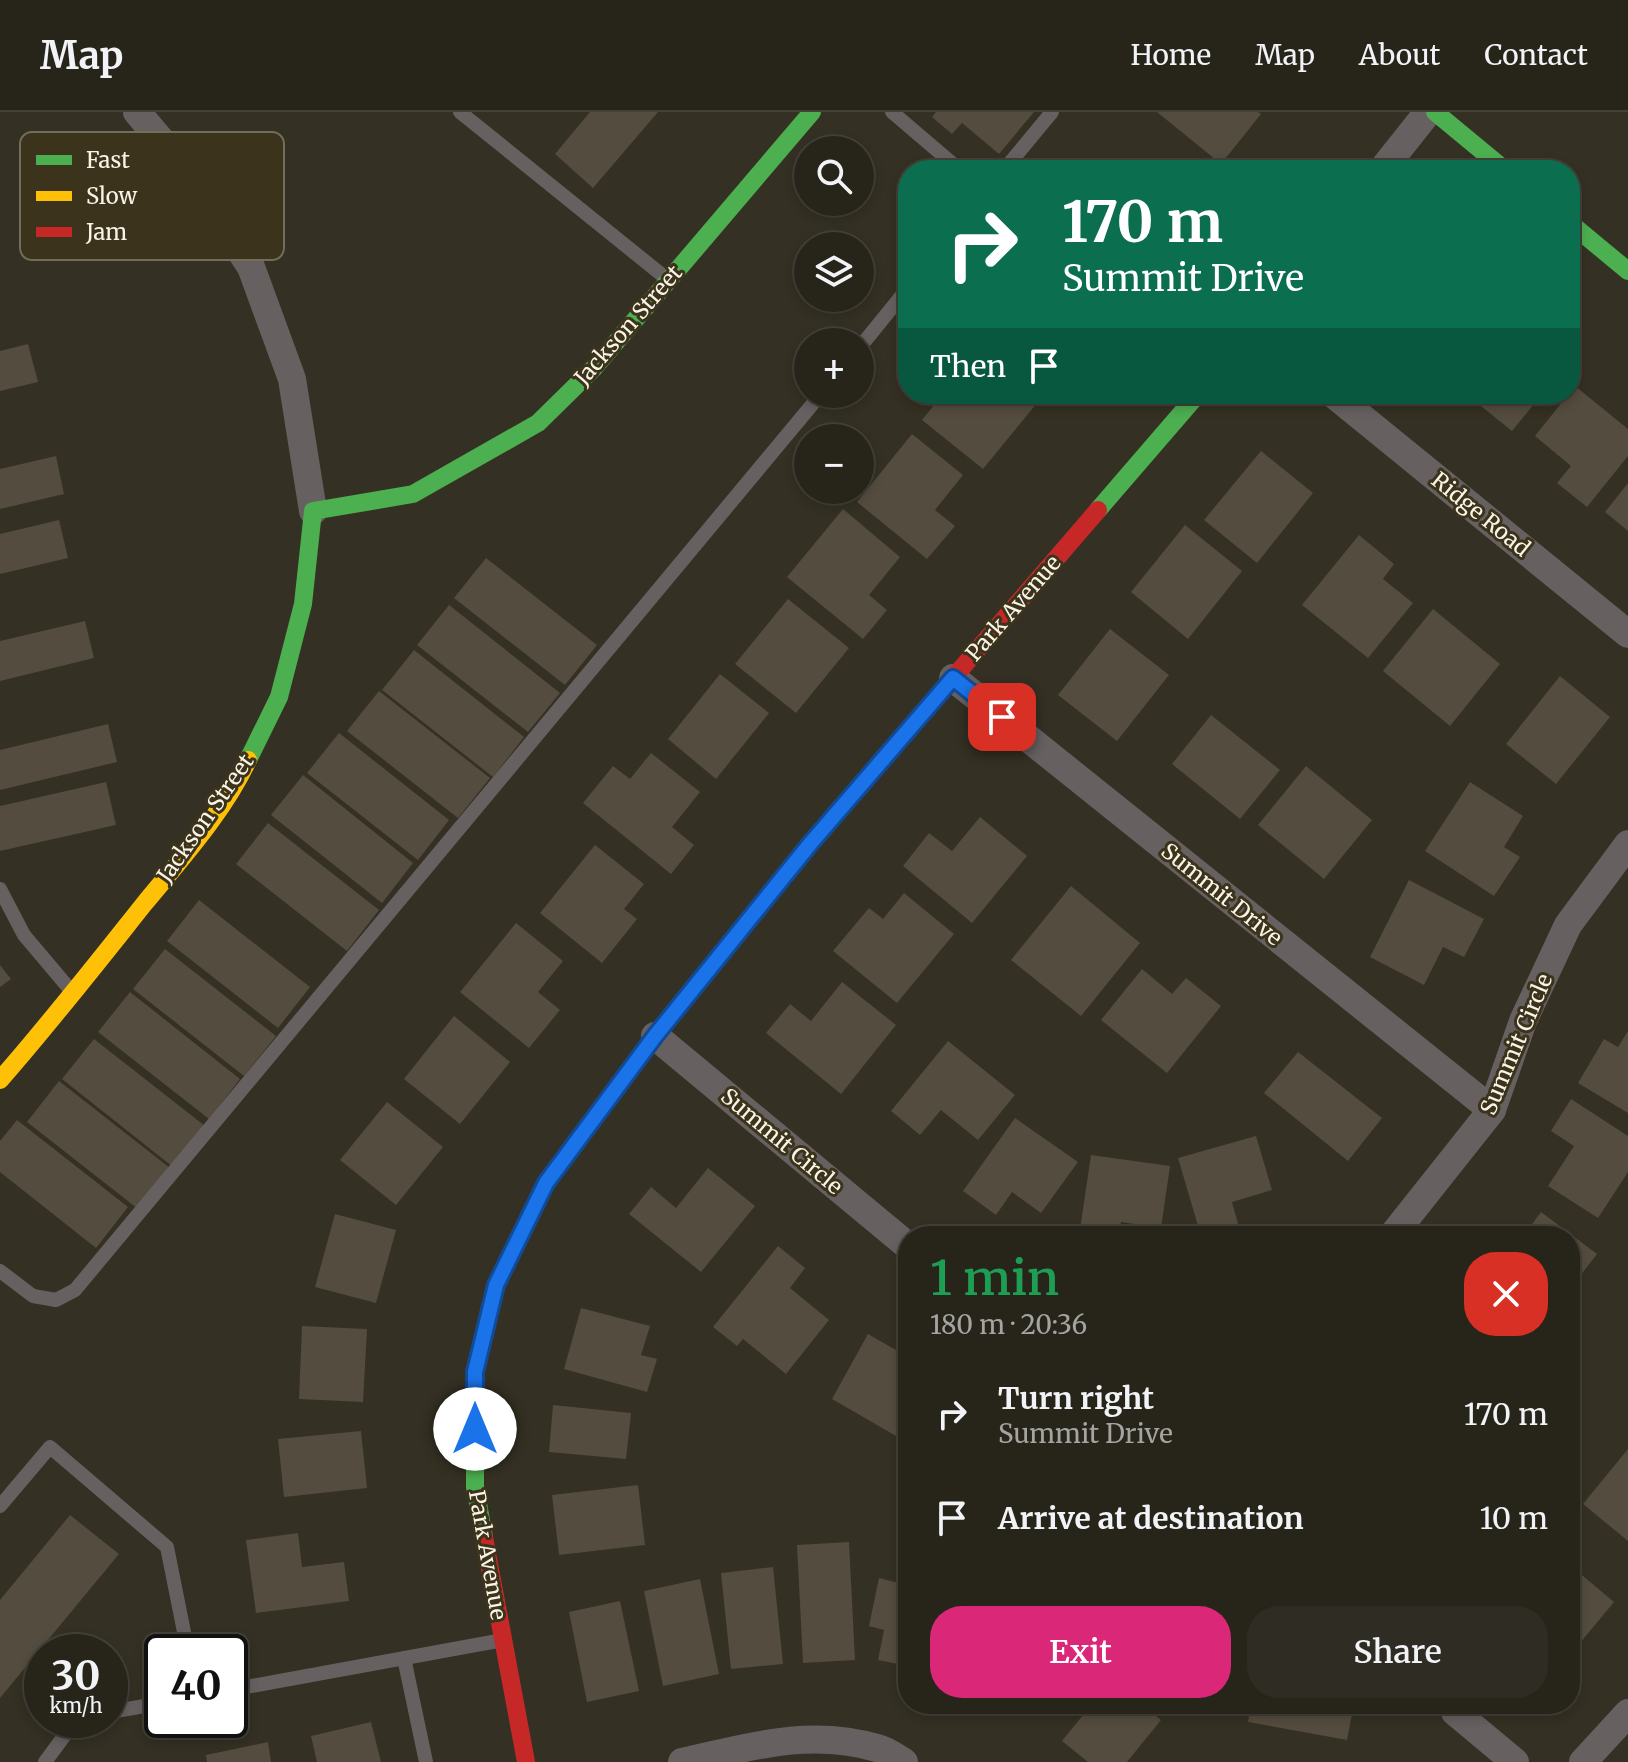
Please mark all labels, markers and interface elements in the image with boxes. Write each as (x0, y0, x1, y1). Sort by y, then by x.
text: Map (40, 32, 124, 79)
text: Home (1130, 37, 1211, 73)
text: Map (1255, 37, 1315, 73)
text: About (1359, 37, 1440, 73)
text: Contact (1484, 37, 1588, 73)
legend (20, 132, 284, 260)
map controls (794, 136, 874, 504)
button: search (794, 136, 874, 216)
text: Fast (86, 146, 130, 174)
text: Slow (86, 182, 137, 210)
text: 170 m (1062, 187, 1223, 257)
icon: right (930, 192, 1034, 296)
text: Jam (85, 218, 127, 246)
button: layers (794, 232, 874, 312)
text: Summit Drive (1062, 256, 1304, 301)
street label: Jackson Street (567, 259, 688, 392)
button: + (794, 328, 874, 408)
icon: arrive (1022, 344, 1066, 388)
text: Then (930, 347, 1006, 385)
button: − (794, 424, 874, 504)
street label: Ridge Road (1426, 466, 1536, 562)
street label: Park Avenue (959, 549, 1067, 667)
pin (968, 683, 1036, 751)
icon: arrive (980, 695, 1024, 739)
street label: Jackson Street (150, 748, 260, 889)
street label: Summit Drive (1156, 837, 1288, 951)
street label: Summit Circle (1474, 969, 1558, 1119)
street label: Summit Circle (715, 1082, 849, 1200)
text: 1 min (930, 1248, 1059, 1308)
button: close (1464, 1252, 1548, 1336)
text: 180 m · 20:36 (930, 1308, 1087, 1341)
text: Turn right (998, 1379, 1154, 1417)
position arrow (433, 1387, 517, 1471)
icon: right (930, 1392, 974, 1436)
text: 170 m (1464, 1395, 1548, 1433)
text: Summit Drive (998, 1417, 1173, 1450)
street label: Park Avenue (463, 1488, 513, 1622)
icon: arrive (930, 1496, 974, 1540)
text: Arrive at destination (998, 1499, 1304, 1537)
text: 10 m (1480, 1499, 1548, 1537)
button: Exit (930, 1606, 1231, 1698)
button: Share (1247, 1606, 1548, 1698)
speed limit sign: 40 (144, 1634, 248, 1738)
text: 30 (52, 1651, 100, 1701)
text: km/h (50, 1693, 102, 1718)

